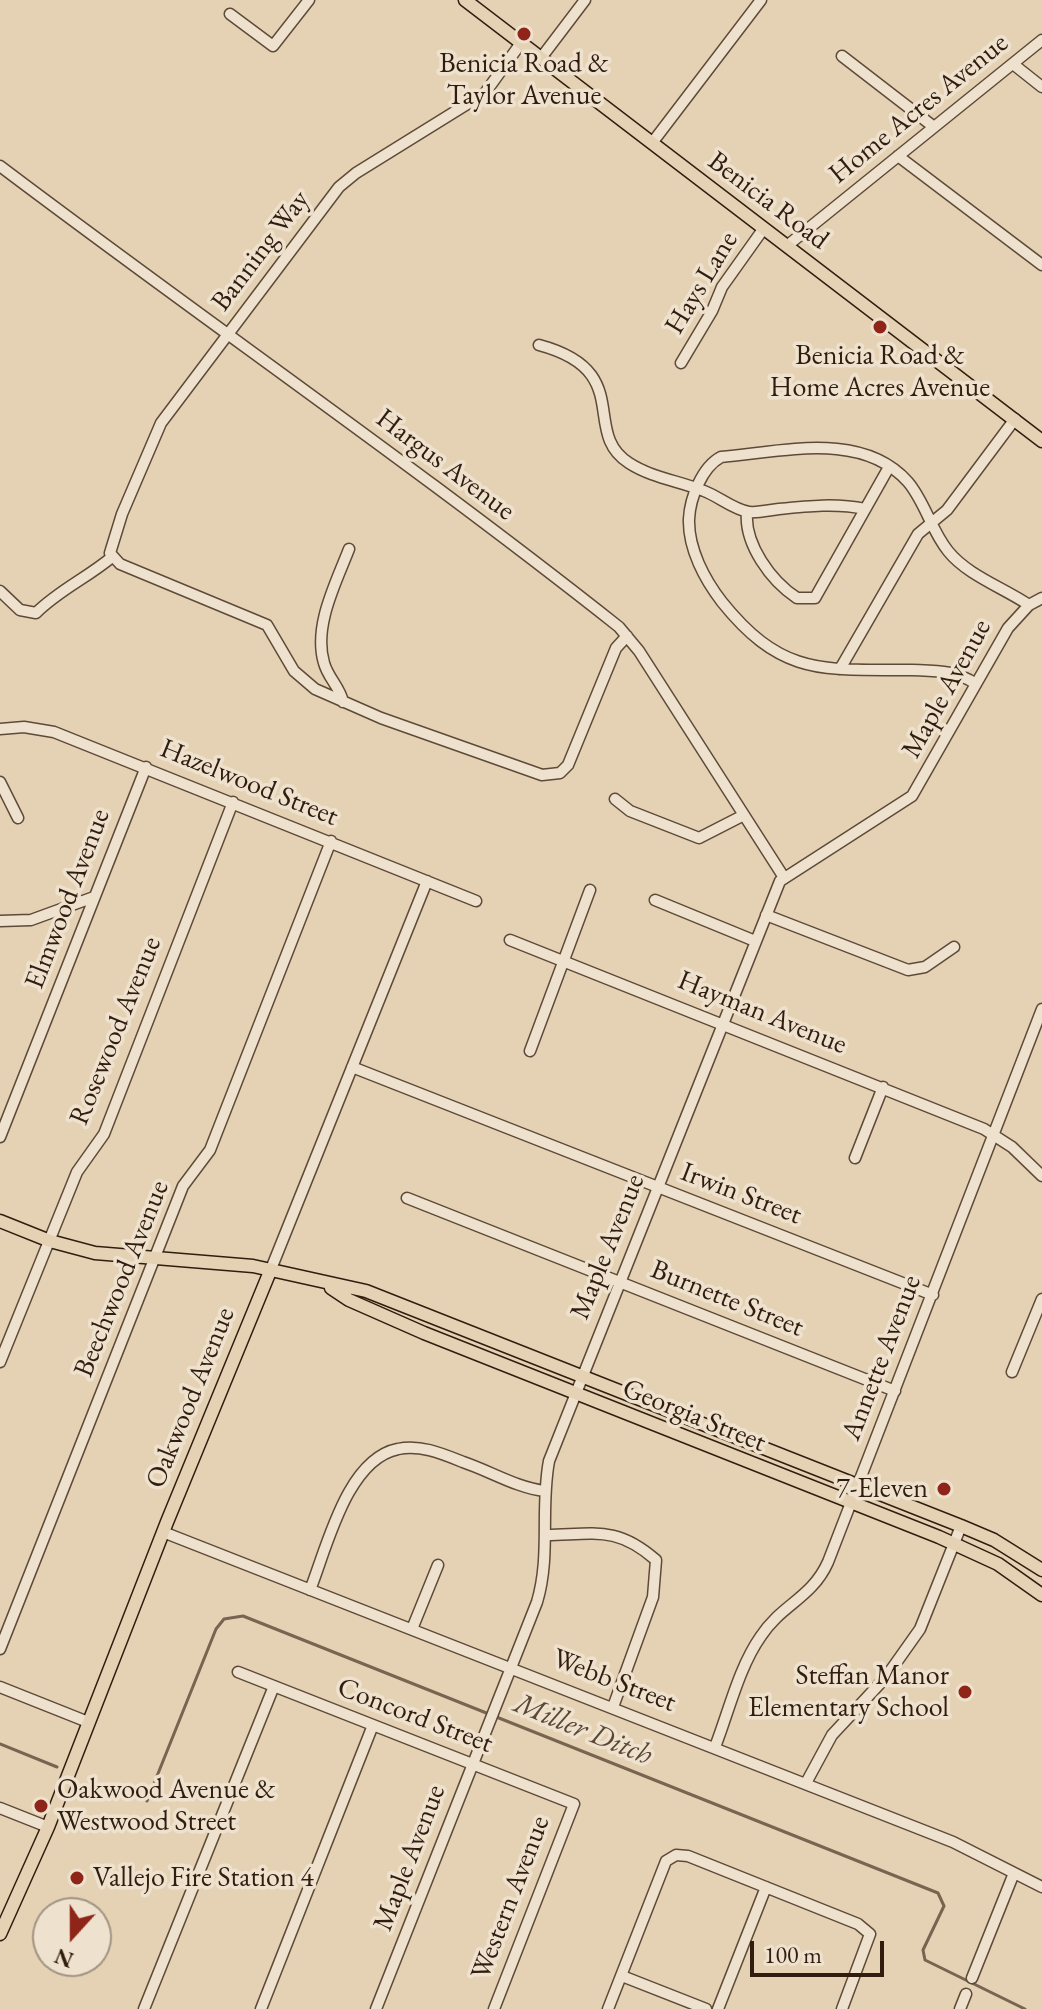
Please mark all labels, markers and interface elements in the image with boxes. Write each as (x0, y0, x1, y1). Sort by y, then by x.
marker: Benicia Road & Taylor Avenue (515, 25, 533, 43)
street label: Home Acres Avenue (823, 27, 1015, 191)
place label: Benicia Road & Taylor Avenue (439, 47, 609, 113)
street label: Benicia Road (701, 145, 835, 257)
street label: Banning Way (205, 184, 317, 318)
street label: Hays Lane (658, 226, 746, 340)
marker: Benicia Road & Home Acres Avenue (871, 318, 889, 336)
place label: Benicia Road & Home Acres Avenue (770, 339, 990, 405)
street label: Hargus Avenue (369, 402, 521, 528)
street label: Maple Avenue (895, 614, 999, 764)
street label: Hazelwood Street (155, 732, 343, 834)
street label: Elmwood Avenue (18, 804, 118, 994)
street label: Rosewood Avenue (63, 932, 169, 1130)
street label: Hayman Avenue (672, 964, 852, 1062)
street label: Irwin Street (676, 1156, 806, 1232)
street label: Maple Avenue (564, 1170, 652, 1324)
street label: Beechwood Avenue (67, 1176, 177, 1382)
street label: Burnette Street (646, 1253, 808, 1345)
street label: Annette Avenue (835, 1271, 929, 1445)
street label: Oakwood Avenue (139, 1303, 243, 1493)
street label: Georgia Street (617, 1372, 771, 1460)
place label: 7-Eleven (836, 1472, 928, 1506)
marker: 7-Eleven (935, 1480, 953, 1498)
street label: Webb Street (547, 1642, 681, 1720)
place label: Steffan Manor Elementary School (748, 1659, 949, 1725)
street label: Concord Street (332, 1671, 498, 1761)
marker: Steffan Manor Elementary School (956, 1683, 974, 1701)
water label: Miller Ditch (509, 1686, 657, 1774)
place label: Oakwood Avenue & Westwood Street (57, 1773, 276, 1839)
street label: Maple Avenue (367, 1780, 453, 1936)
marker: Oakwood Avenue & Westwood Street (32, 1797, 50, 1815)
street label: Western Avenue (464, 1811, 558, 1985)
place label: Vallejo Fire Station 4 (93, 1861, 314, 1895)
marker: Vallejo Fire Station 4 (68, 1869, 86, 1887)
north arrow (32, 1897, 112, 1977)
scale bar (754, 1925, 888, 1975)
text: 100 m (764, 1939, 822, 1970)
text: N (50, 1941, 77, 1975)

